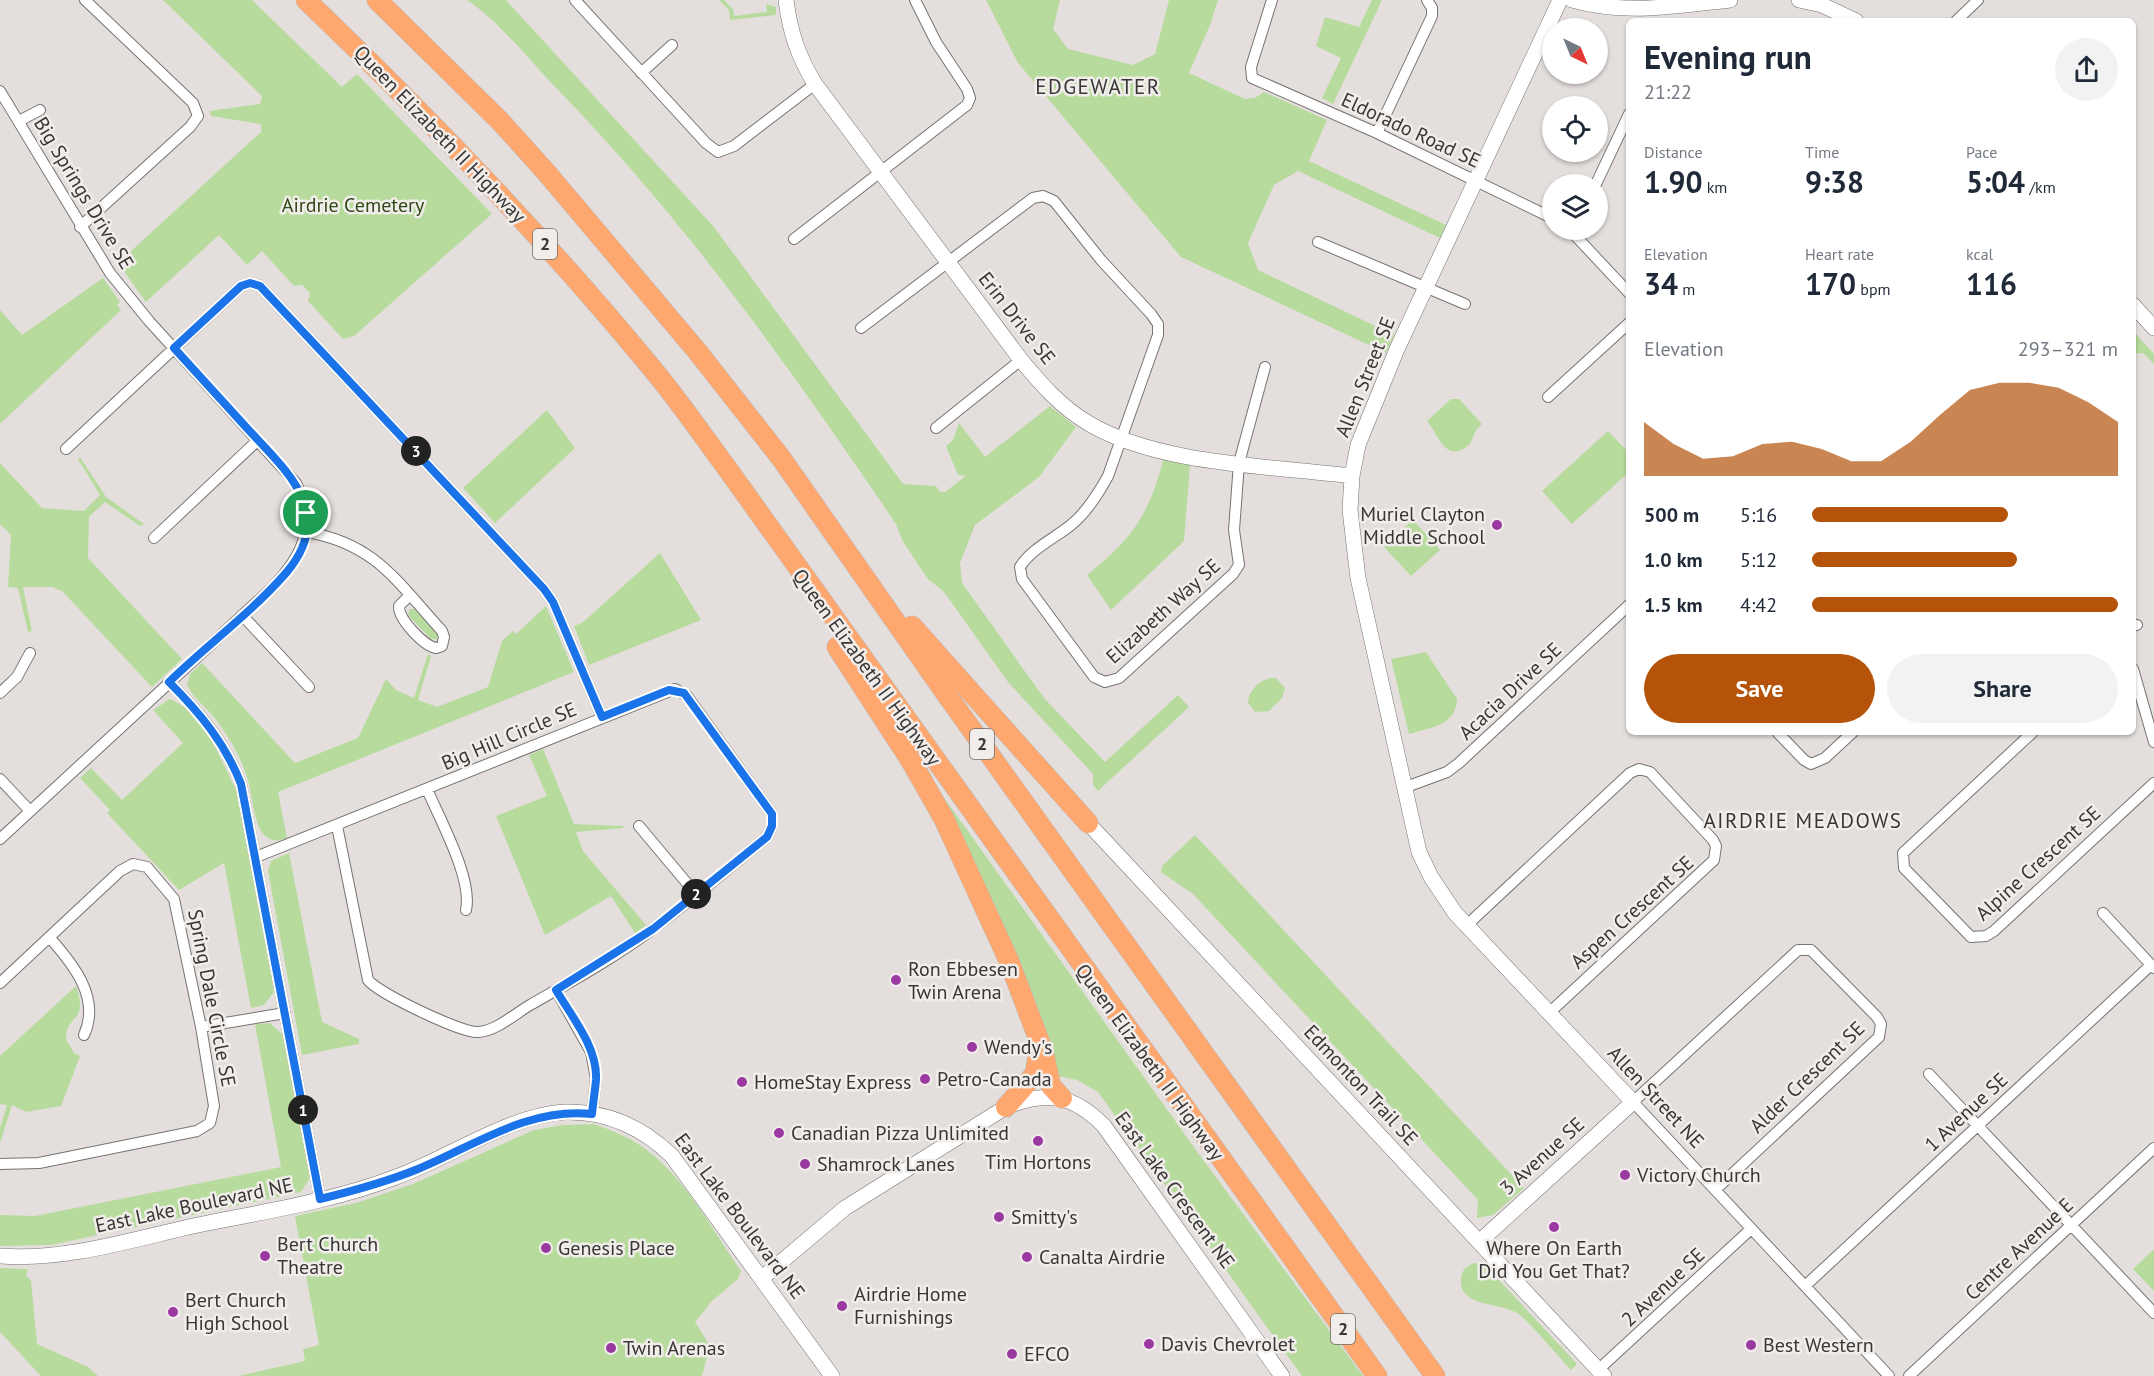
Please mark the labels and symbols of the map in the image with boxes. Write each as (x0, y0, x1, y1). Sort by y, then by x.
north arrow (1542, 18, 1608, 84)
street label: Queen Elizabeth II Highway (348, 40, 532, 229)
district label: EDGEWATER (1035, 73, 1161, 100)
street label: Eldorado Road SE (1337, 86, 1485, 174)
street label: Big Springs Drive SE (28, 112, 140, 274)
park label: Airdrie Cemetery (282, 192, 425, 218)
road number: 2 (533, 229, 557, 259)
street label: Erin Drive SE (973, 266, 1061, 370)
street label: Allen Street SE (1329, 313, 1401, 441)
pin: 3 (401, 436, 431, 466)
pin (280, 487, 331, 538)
place label: Muriel Clayton Middle School (1360, 501, 1485, 550)
marker: Muriel Clayton Middle School (1490, 518, 1504, 532)
street label: Elizabeth Way SE (1100, 553, 1226, 669)
street label: Queen Elizabeth II Highway (787, 563, 948, 771)
street label: Acacia Drive SE (1453, 637, 1567, 745)
street label: Big Hill Circle SE (438, 696, 580, 776)
road number: 2 (970, 729, 994, 759)
street label: Alpine Crescent SE (1970, 800, 2106, 926)
district label: AIRDRIE MEADOWS (1704, 807, 1902, 834)
street label: Aspen Crescent SE (1565, 850, 1699, 974)
pin: 2 (681, 879, 711, 909)
street label: Spring Dale Circle SE (182, 907, 242, 1089)
place label: Ron Ebbesen Twin Arena (908, 956, 1018, 1005)
street label: Queen Elizabeth II Highway (1070, 958, 1231, 1166)
marker: Ron Ebbesen Twin Arena (889, 973, 903, 987)
street label: Alder Crescent SE (1744, 1015, 1870, 1139)
street label: Edmonton Trail SE (1298, 1019, 1424, 1151)
place label: Wendy's (984, 1034, 1052, 1060)
marker: Wendy's (965, 1040, 979, 1054)
street label: Allen Street NE (1602, 1040, 1710, 1154)
place label: Petro-Canada (937, 1066, 1052, 1092)
street label: 1 Avenue SE (1919, 1067, 2013, 1157)
place label: HomeStay Express (754, 1069, 911, 1095)
marker: Petro-Canada (918, 1072, 932, 1086)
marker: HomeStay Express (735, 1075, 749, 1089)
pin: 1 (288, 1095, 318, 1125)
street label: East Lake Crescent NE (1109, 1106, 1241, 1274)
street label: 3 Avenue SE (1494, 1111, 1590, 1201)
place label: Canadian Pizza Unlimited (791, 1120, 1009, 1146)
marker: Canadian Pizza Unlimited (772, 1126, 786, 1140)
street label: East Lake Boulevard NE (669, 1128, 811, 1304)
marker: Tim Hortons (1031, 1134, 1045, 1148)
place label: Tim Hortons (985, 1149, 1091, 1175)
place label: Shamrock Lanes (817, 1151, 955, 1177)
marker: Shamrock Lanes (798, 1157, 812, 1171)
place label: Victory Church (1636, 1162, 1761, 1188)
marker: Victory Church (1618, 1168, 1632, 1182)
street label: East Lake Boulevard NE (93, 1171, 295, 1239)
street label: Centre Avenue E (1959, 1192, 2079, 1306)
place label: Smitty's (1011, 1204, 1078, 1230)
marker: Smitty's (992, 1210, 1006, 1224)
marker: Where On Earth Did You Get That? (1547, 1220, 1561, 1234)
place label: Bert Church Theatre (277, 1231, 378, 1280)
place label: Genesis Place (558, 1235, 675, 1261)
place label: Where On Earth Did You Get That? (1478, 1235, 1630, 1284)
marker: Genesis Place (539, 1241, 553, 1255)
street label: 2 Avenue SE (1616, 1242, 1710, 1332)
place label: Canalta Airdrie (1039, 1244, 1165, 1270)
marker: Bert Church Theatre (258, 1249, 272, 1263)
marker: Canalta Airdrie (1020, 1250, 1034, 1264)
place label: Airdrie Home Furnishings (854, 1281, 967, 1330)
place label: Bert Church High School (185, 1287, 289, 1336)
marker: Airdrie Home Furnishings (835, 1299, 849, 1313)
marker: Bert Church High School (166, 1305, 180, 1319)
road number: 2 (1331, 1314, 1355, 1344)
place label: Davis Chevrolet (1161, 1331, 1295, 1357)
place label: Best Western (1763, 1332, 1874, 1358)
place label: Twin Arenas (623, 1335, 725, 1361)
marker: Davis Chevrolet (1142, 1337, 1156, 1351)
marker: Best Western (1744, 1338, 1758, 1352)
marker: Twin Arenas (604, 1341, 618, 1355)
place label: EFCO (1024, 1341, 1070, 1367)
marker: EFCO (1005, 1347, 1019, 1361)

